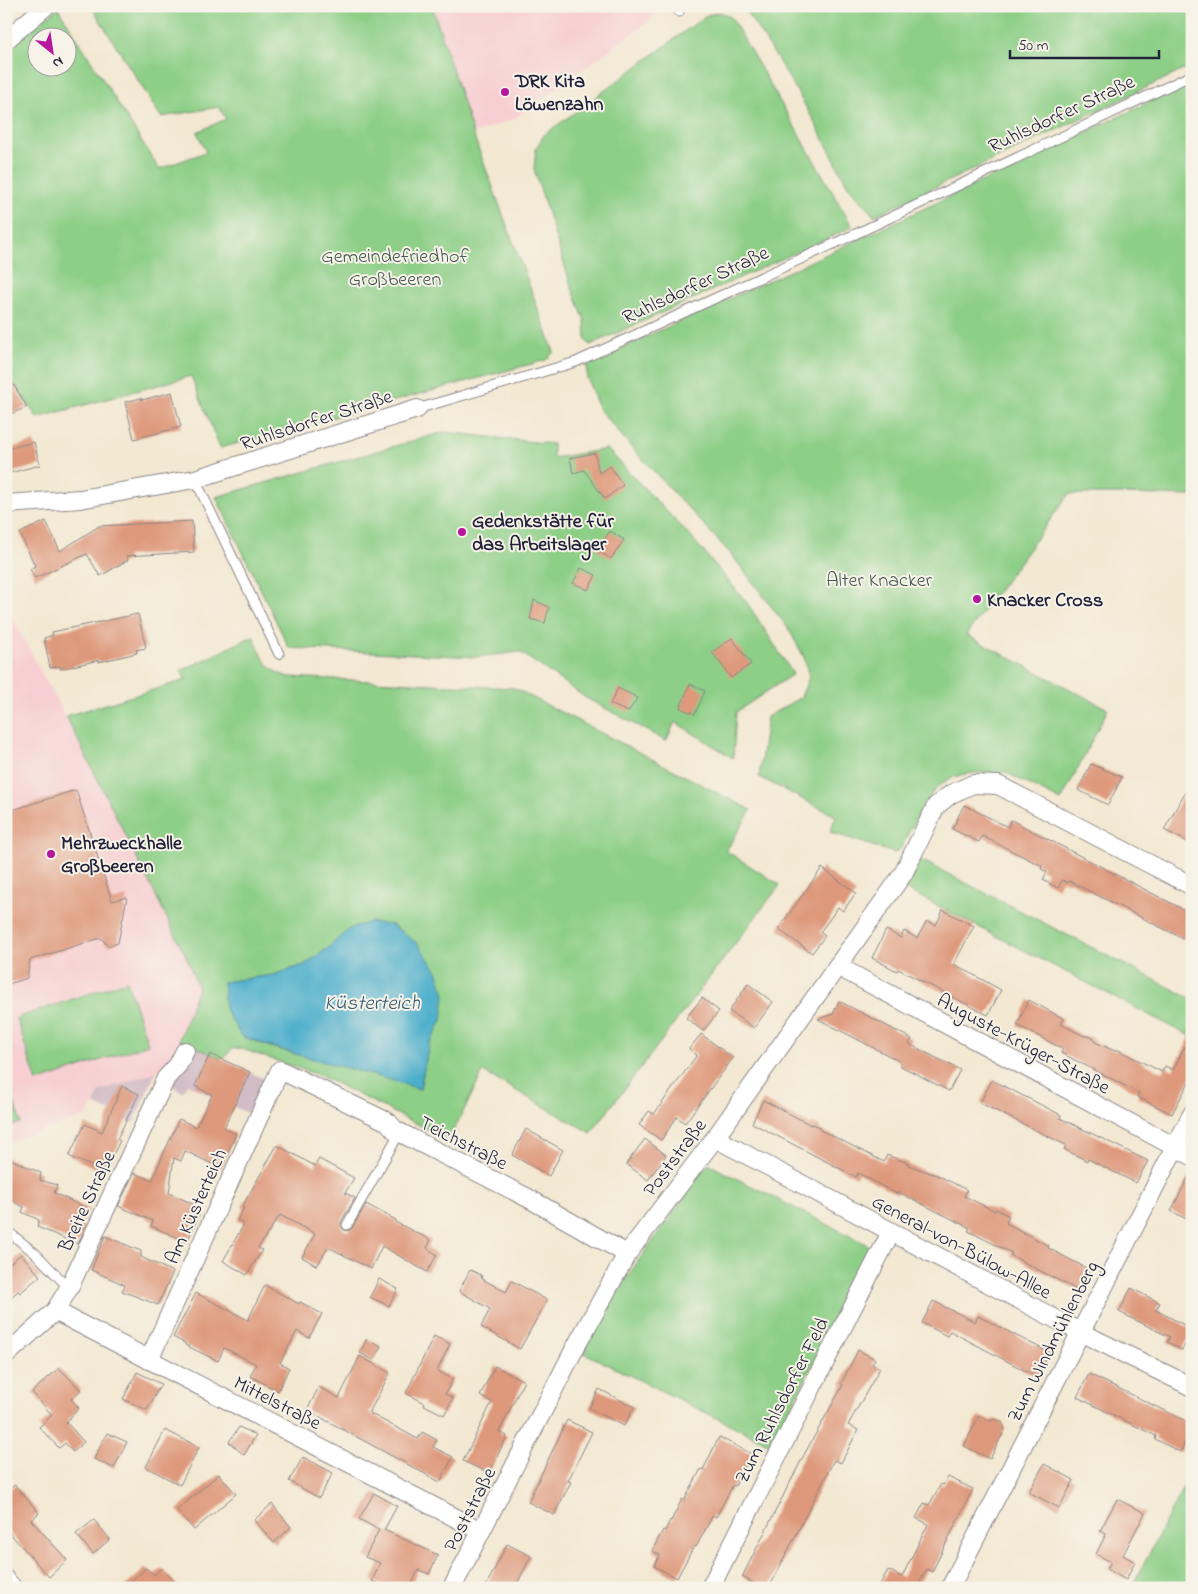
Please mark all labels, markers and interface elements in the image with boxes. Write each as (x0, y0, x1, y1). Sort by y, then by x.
north arrow (28, 28, 78, 78)
scale bar (1010, 28, 1159, 60)
text: 50 m (1018, 35, 1049, 57)
text: N (48, 51, 67, 73)
place label: DRK Kita Löwenzahn (514, 68, 603, 120)
street label: Ruhlsdorfer Straße (984, 69, 1140, 162)
marker: DRK Kita Löwenzahn (499, 86, 511, 98)
street label: Ruhlsdorfer Straße (618, 240, 774, 333)
park label: Gemeindefriedhof Großbeeren (321, 243, 469, 295)
street label: Ruhlsdorfer Straße (237, 383, 397, 460)
place label: Gedenkstätte für das Arbeitslager (472, 508, 614, 561)
marker: Gedenkstätte für das Arbeitslager (456, 526, 468, 538)
park label: Alter Knacker (826, 567, 933, 596)
place label: Knacker Cross (987, 587, 1103, 616)
marker: Knacker Cross (971, 593, 983, 605)
place label: Mehrzweckhalle Großbeeren (61, 830, 183, 882)
marker: Mehrzweckhalle Großbeeren (45, 848, 57, 860)
street label: Auguste-Krüger-Straße (931, 987, 1115, 1104)
water label: Küsterteich (324, 989, 421, 1019)
street label: Teichstraße (414, 1110, 512, 1179)
street label: Poststraße (637, 1113, 715, 1204)
street label: Am Küsterteich (159, 1145, 236, 1269)
street label: Breite Straße (52, 1147, 124, 1258)
street label: General-von-Bülow-Allee (866, 1188, 1056, 1308)
street label: Zum Windmühlenberg (1001, 1256, 1108, 1428)
street label: Zum Ruhlsdorfer Feld (729, 1313, 838, 1489)
street label: Mittelstraße (228, 1370, 326, 1439)
street label: Poststraße (438, 1463, 505, 1557)

